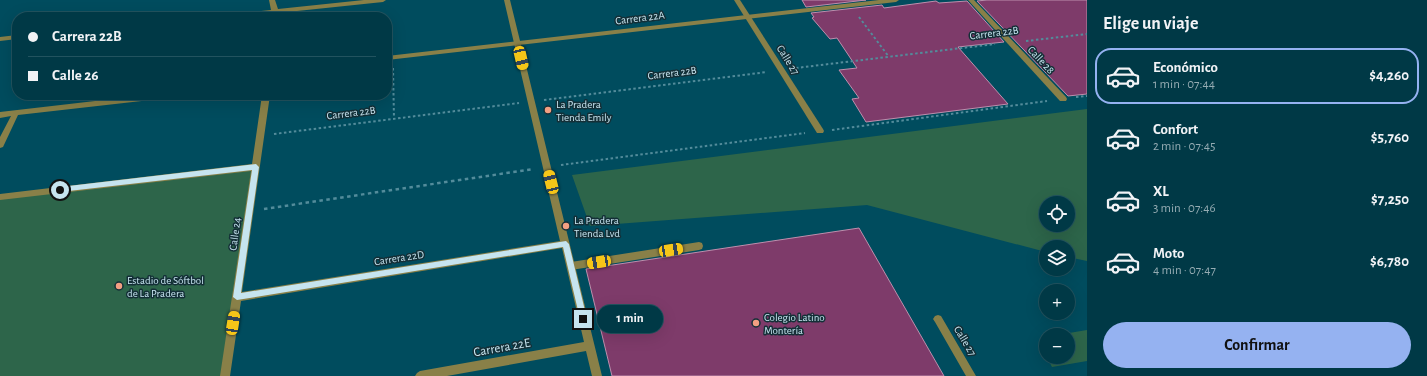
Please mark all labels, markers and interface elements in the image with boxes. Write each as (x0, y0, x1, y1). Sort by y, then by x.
street label: Carrera 22A (615, 9, 666, 26)
text: Elige un viaje (1103, 15, 1198, 33)
street label: Carrera 22B (969, 25, 1019, 41)
text: Carrera 22B (52, 29, 122, 44)
street label: Calle 27 (775, 43, 802, 77)
street label: Calle 28 (1026, 44, 1056, 76)
car (512, 45, 530, 71)
icon: car (1105, 58, 1141, 94)
text: Económico (1153, 60, 1218, 75)
street label: Carrera 22B (647, 65, 697, 81)
text: Calle 26 (52, 68, 99, 83)
text: $4,260 (1369, 68, 1409, 83)
text: 1 min · 07:44 (1153, 78, 1215, 91)
place label: La Pradera Tienda Emily (556, 99, 612, 123)
street label: Carrera 22B (326, 105, 376, 121)
marker: La Pradera Tienda Emily (543, 105, 553, 115)
icon: car (1105, 120, 1141, 156)
text: Confort (1153, 122, 1198, 137)
text: $5,760 (1371, 130, 1409, 145)
text: 2 min · 07:45 (1153, 140, 1216, 153)
car (542, 169, 560, 195)
route start (51, 181, 69, 199)
icon: car (1105, 182, 1141, 218)
text: XL (1153, 184, 1169, 199)
text: $7,250 (1371, 192, 1409, 207)
map controls (1039, 196, 1075, 364)
button: locate (1039, 196, 1075, 232)
text: 3 min · 07:46 (1153, 202, 1216, 215)
place label: La Pradera Tienda Lvd (574, 215, 620, 239)
street label: Calle 24 (227, 217, 243, 251)
marker: La Pradera Tienda Lvd (561, 221, 571, 231)
button: layers (1039, 240, 1075, 276)
car (658, 242, 684, 258)
icon: car (1105, 244, 1141, 280)
text: Moto (1153, 246, 1185, 261)
street label: Carrera 22D (373, 249, 425, 267)
car (586, 254, 612, 270)
text: $6,780 (1370, 254, 1409, 269)
text: 4 min · 07:47 (1153, 264, 1216, 277)
place label: Estadio de Sóftbol de La Pradera (127, 275, 204, 299)
marker: Estadio de Sóftbol de La Pradera (114, 281, 124, 291)
button: + (1039, 284, 1075, 320)
callout: 1 min (597, 305, 663, 333)
car (225, 310, 241, 336)
route end (574, 310, 592, 328)
text: 1 min (616, 312, 644, 325)
place label: Colegio Latino Montería (764, 312, 825, 336)
marker: Colegio Latino Montería (751, 318, 761, 328)
button: Confirmar (1103, 322, 1411, 368)
street label: Calle 27 (952, 324, 978, 358)
button: − (1039, 328, 1075, 364)
street label: Carrera 22E (473, 337, 531, 359)

